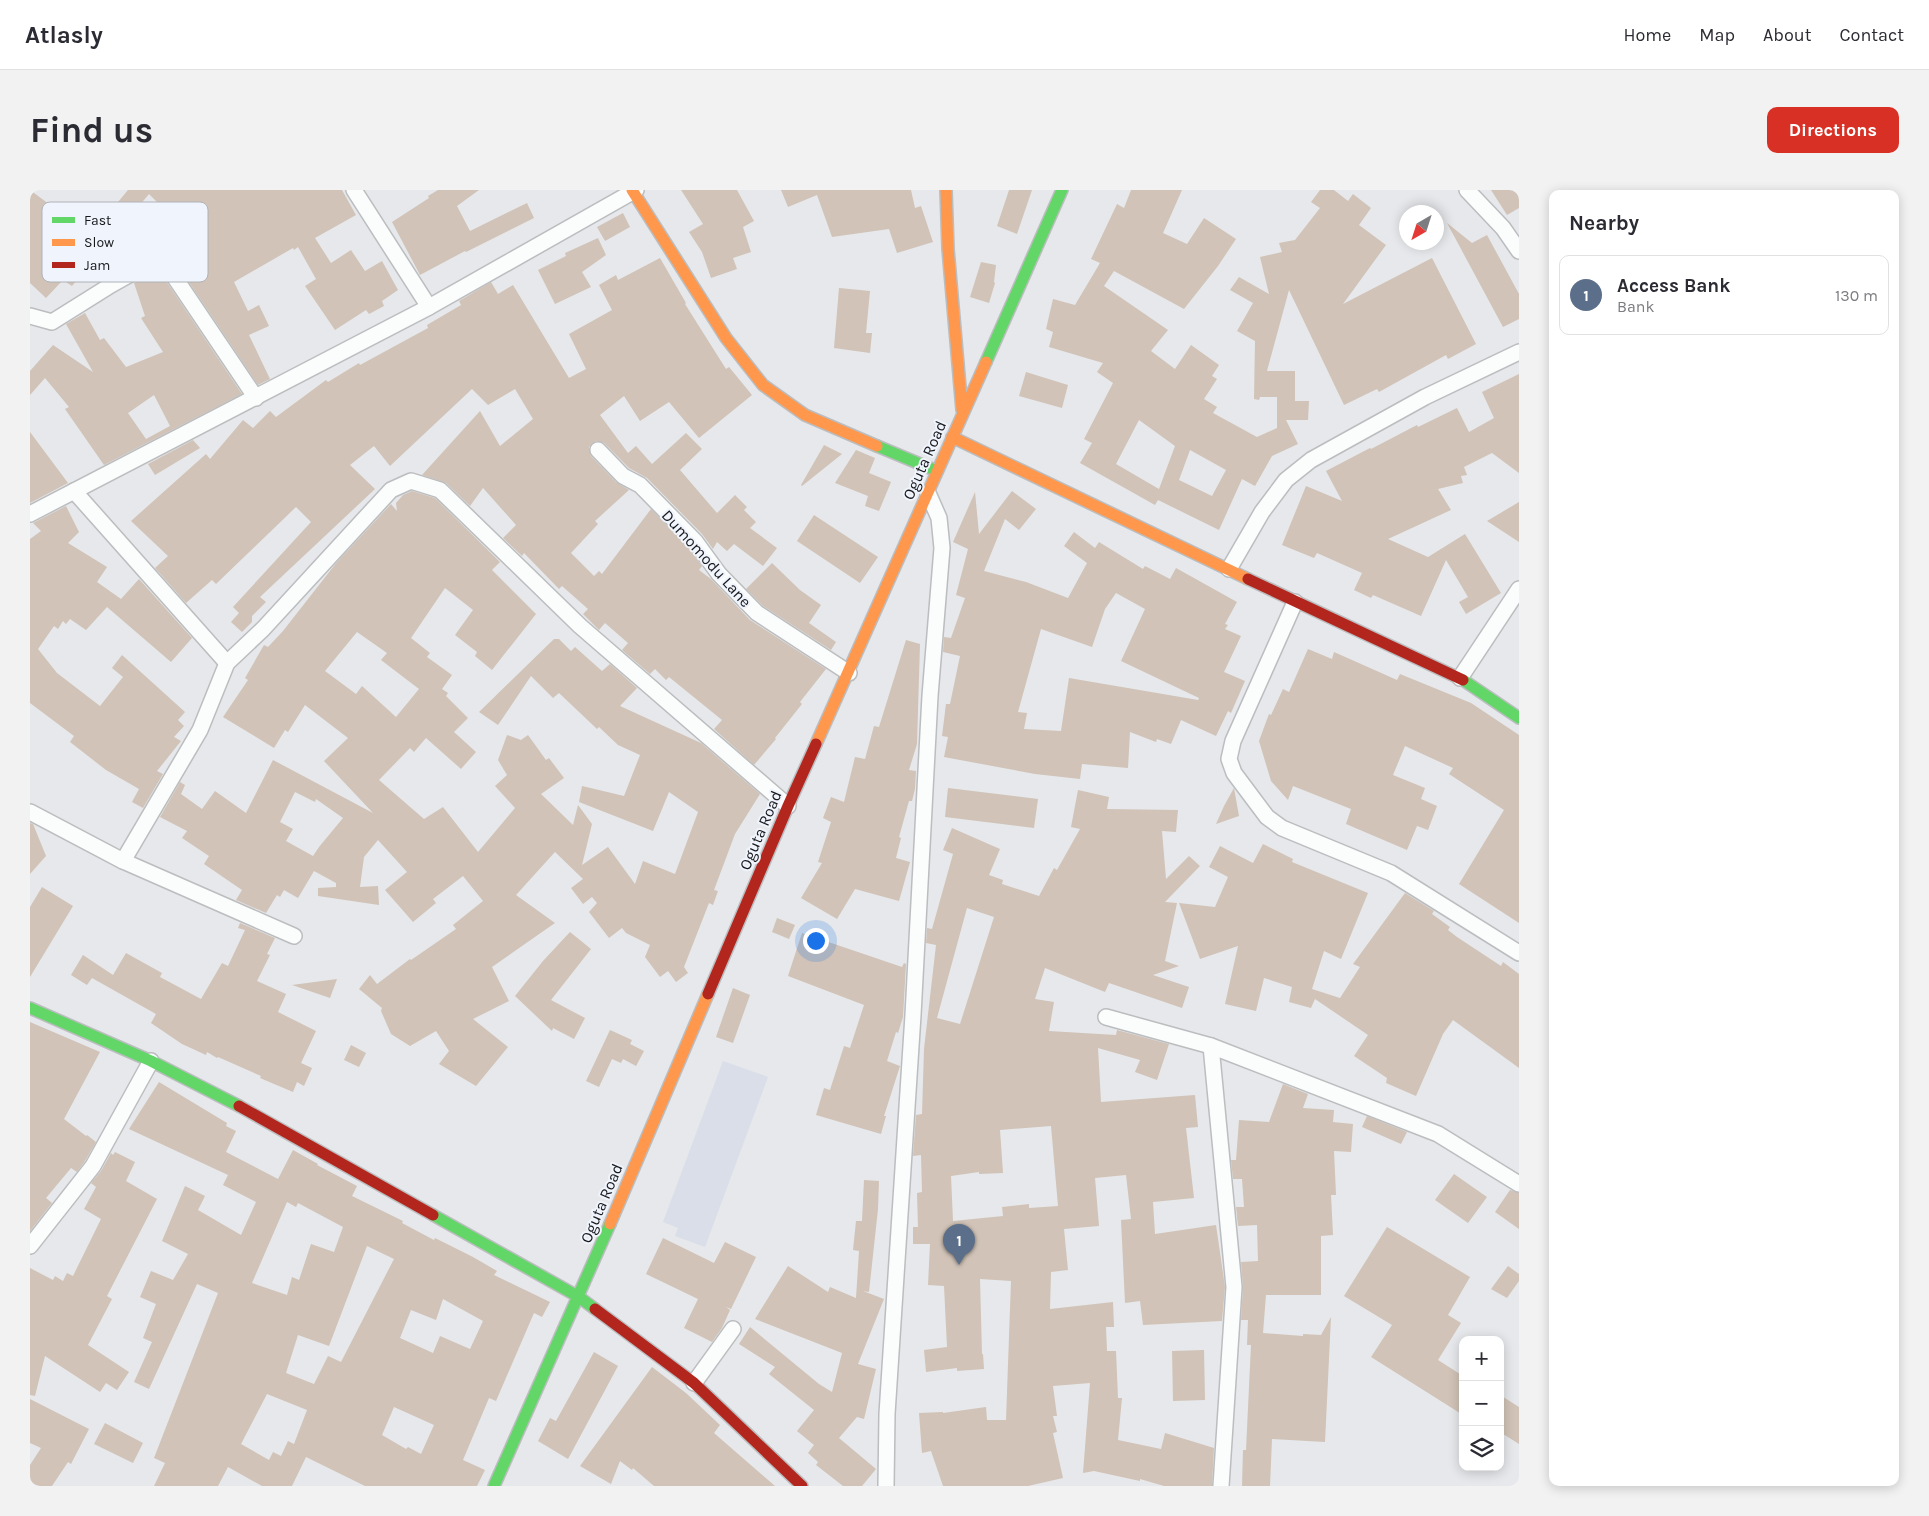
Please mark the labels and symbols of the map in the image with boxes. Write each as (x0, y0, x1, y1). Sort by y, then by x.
legend (42, 202, 208, 282)
north arrow (1399, 205, 1444, 250)
text: Fast (84, 212, 111, 229)
text: Slow (84, 234, 114, 251)
text: Jam (84, 257, 110, 274)
street label: Oguta Road (899, 418, 950, 503)
street label: Dumomodu Lane (658, 506, 755, 611)
street label: Oguta Road (735, 788, 786, 873)
your location (803, 928, 829, 954)
street label: Oguta Road (576, 1161, 627, 1246)
pin: 1 (943, 1224, 975, 1265)

